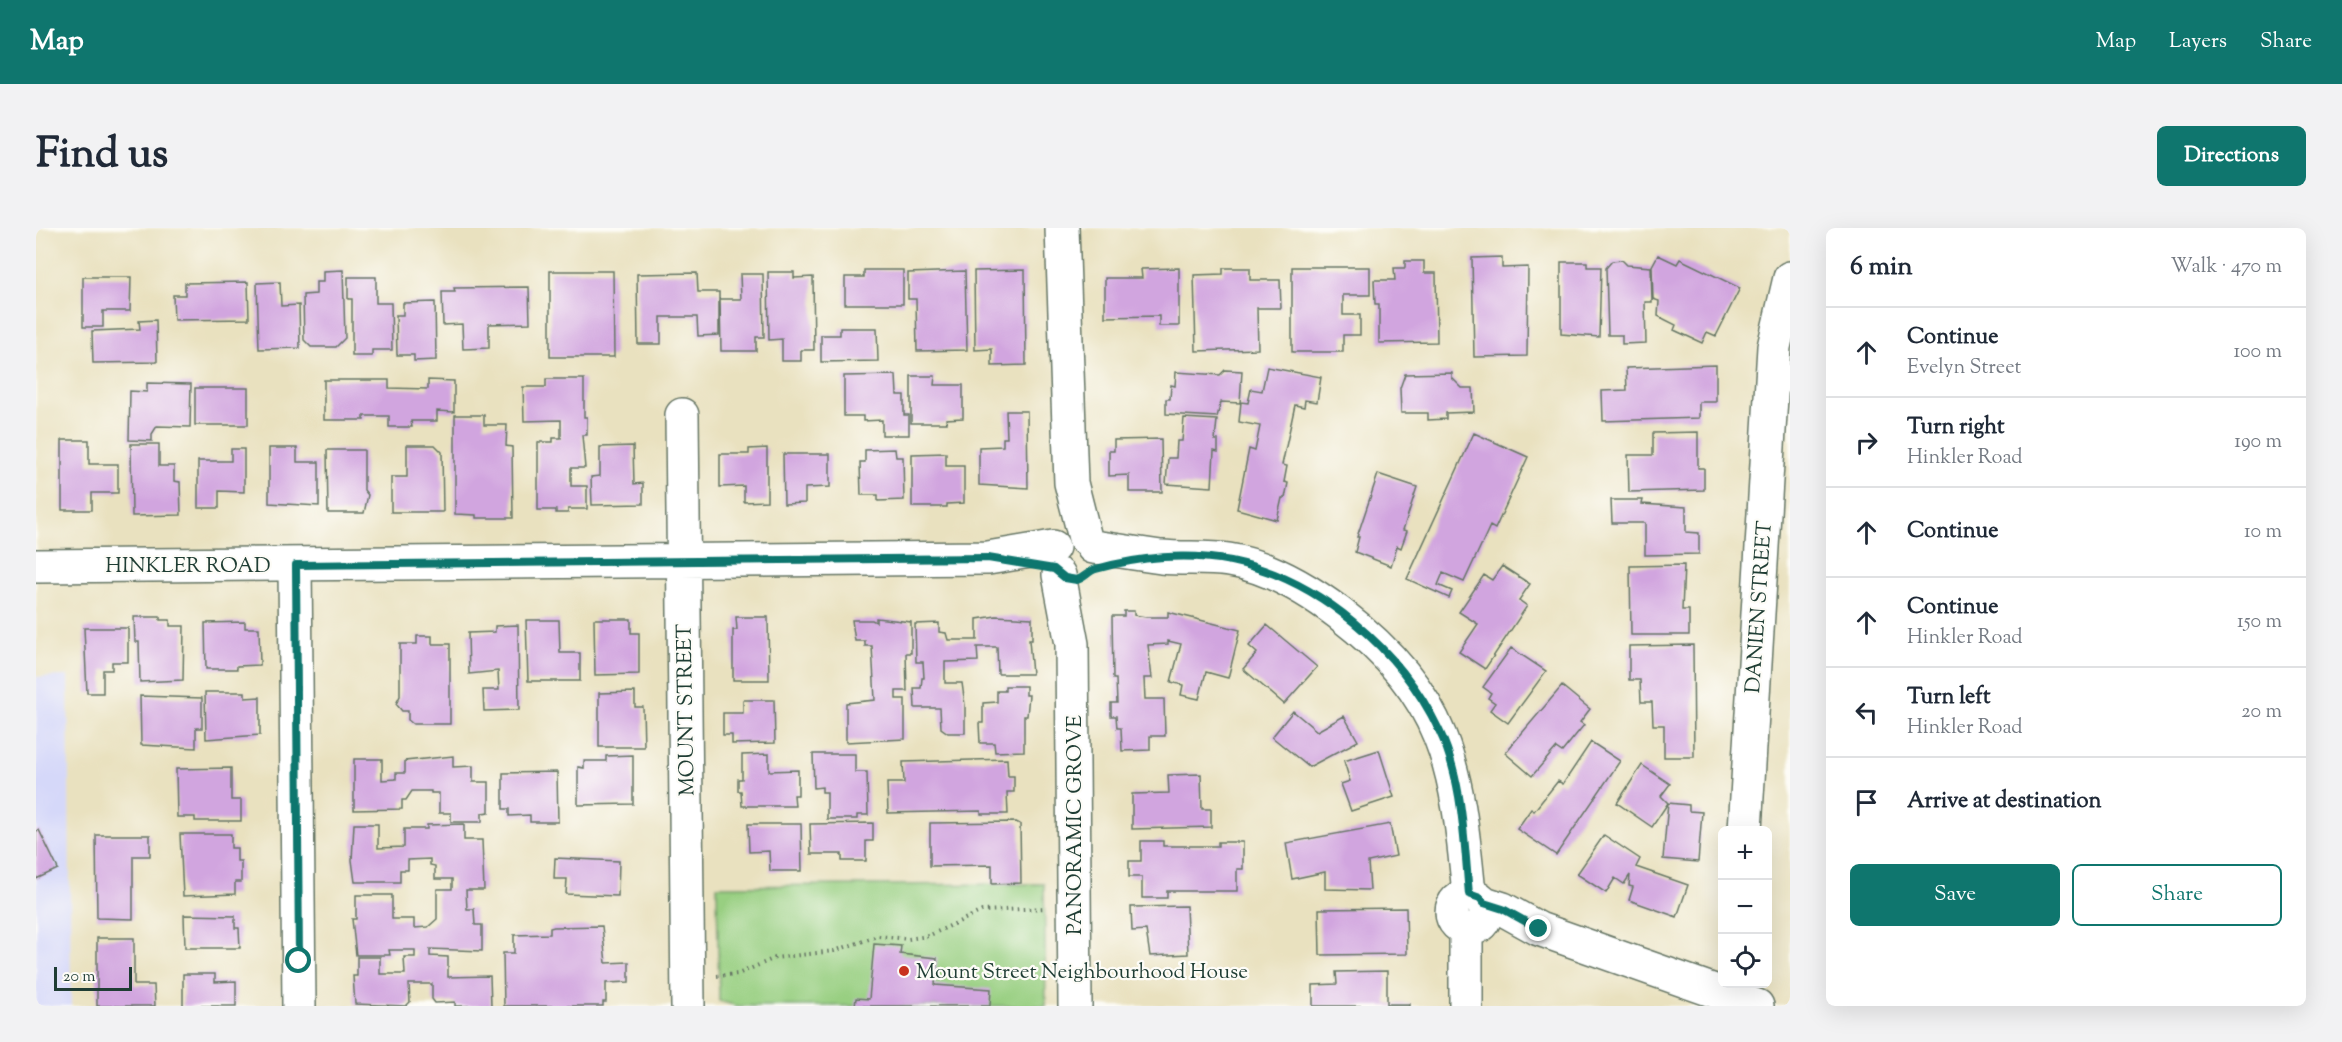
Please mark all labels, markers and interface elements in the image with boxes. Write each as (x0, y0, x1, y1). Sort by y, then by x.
text: Map (30, 22, 84, 62)
text: Map (2096, 27, 2136, 57)
text: Layers (2169, 27, 2227, 57)
text: Share (2260, 27, 2312, 57)
text: Find us (36, 126, 168, 186)
button: Directions (2157, 126, 2306, 186)
text: 6 min (1850, 249, 1913, 286)
text: Walk · 470 m (2170, 253, 2282, 282)
text: Continue (1907, 322, 1998, 354)
icon: ahead (1850, 336, 1883, 369)
text: 100 m (2233, 338, 2282, 367)
text: Evelyn Street (1907, 354, 2021, 383)
text: Turn right (1907, 412, 2004, 444)
icon: right (1850, 426, 1883, 459)
text: 190 m (2234, 428, 2282, 457)
text: Hinkler Road (1907, 444, 2023, 473)
icon: ahead (1850, 516, 1883, 549)
text: Continue (1907, 516, 1998, 548)
text: 10 m (2244, 518, 2282, 547)
street label: DANIEN STREET (1739, 520, 1781, 694)
street label: HINKLER ROAD (105, 552, 271, 582)
text: Continue (1907, 592, 1998, 624)
icon: ahead (1850, 606, 1883, 639)
text: 150 m (2237, 608, 2282, 637)
street label: MOUNT STREET (670, 623, 704, 796)
text: Hinkler Road (1907, 624, 2023, 653)
text: Turn left (1907, 682, 1990, 714)
icon: left (1850, 696, 1883, 729)
text: 20 m (2241, 698, 2282, 727)
text: Hinkler Road (1907, 714, 2023, 743)
street label: PANORAMIC GROVE (1061, 715, 1091, 935)
icon: arrive (1850, 786, 1883, 819)
text: Arrive at destination (1907, 786, 2102, 818)
map controls (1718, 826, 1772, 988)
button: + (1718, 826, 1772, 880)
button: Save (1850, 864, 2060, 926)
button: Share (2072, 864, 2282, 926)
button: − (1718, 880, 1772, 934)
route end (1525, 915, 1551, 941)
button: locate (1718, 934, 1772, 988)
route start (285, 947, 311, 973)
place label: Mount Street Neighbourhood House (916, 958, 1248, 988)
scale bar (54, 964, 132, 992)
marker: Mount Street Neighbourhood House (897, 964, 911, 978)
text: 20 m (63, 966, 96, 989)

